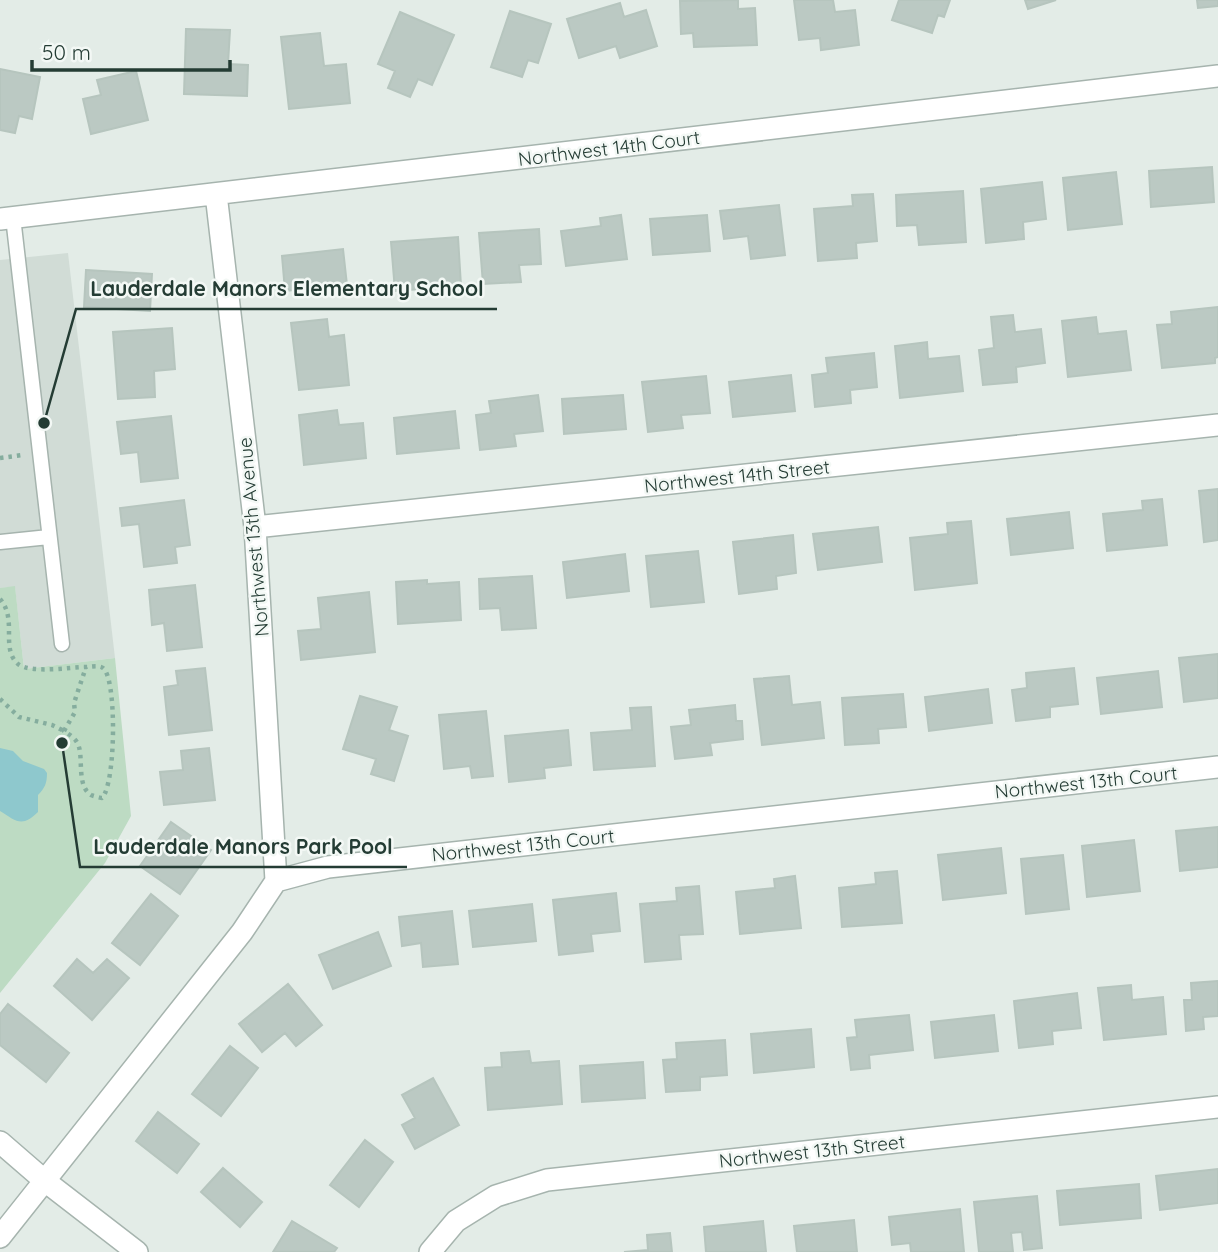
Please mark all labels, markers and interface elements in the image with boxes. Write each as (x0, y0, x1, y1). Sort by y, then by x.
scale bar (32, 28, 229, 72)
text: 50 m (42, 39, 91, 65)
street label: Northwest 14th Court (517, 125, 701, 171)
callout: Lauderdale Manors Elementary School (76, 267, 497, 309)
text: Lauderdale Manors Elementary School (90, 275, 484, 301)
street label: Northwest 13th Avenue (232, 436, 274, 638)
street label: Northwest 14th Street (643, 454, 831, 498)
street label: Northwest 13th Court (994, 760, 1178, 804)
street label: Northwest 13th Court (431, 823, 615, 867)
callout: Lauderdale Manors Park Pool (80, 825, 407, 867)
text: Lauderdale Manors Park Pool (93, 833, 393, 859)
street label: Northwest 13th Street (718, 1129, 906, 1173)

